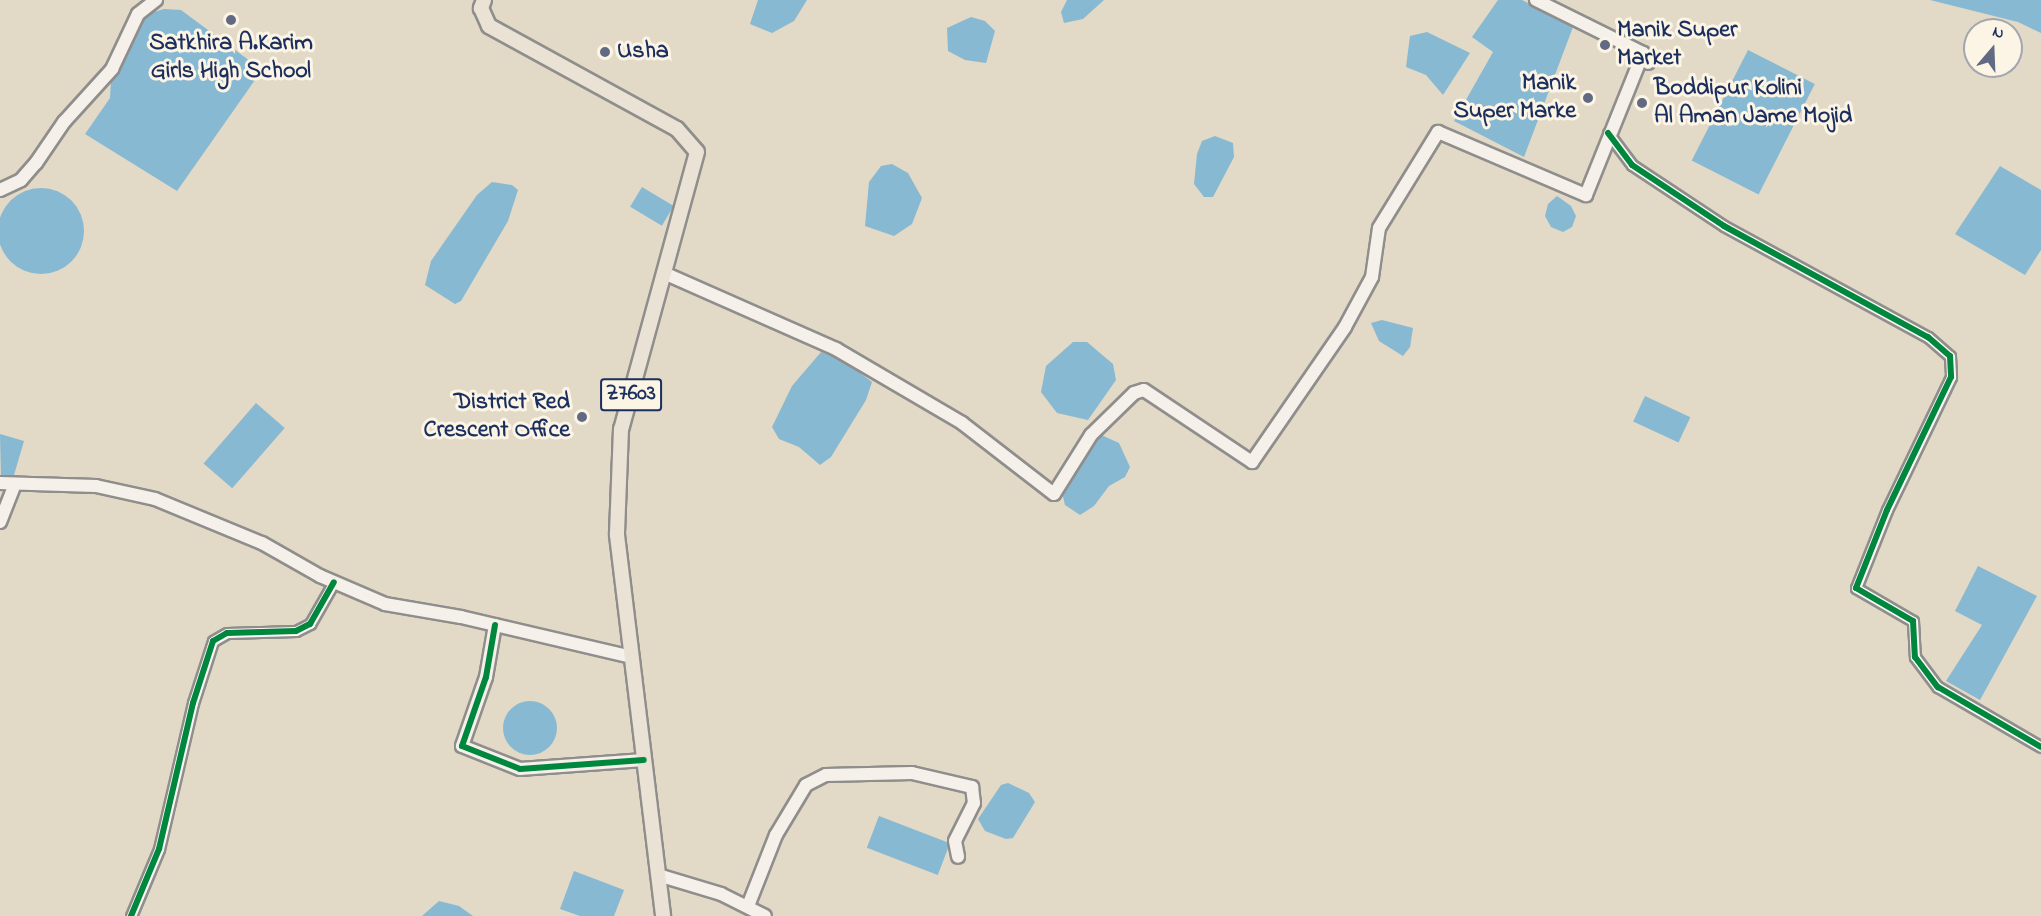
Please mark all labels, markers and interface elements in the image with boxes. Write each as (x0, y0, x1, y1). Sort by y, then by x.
marker: Satkhira A.Karim Girls High School (224, 13, 238, 27)
place label: Manik Super Market (1617, 17, 1738, 73)
north arrow (1963, 18, 2023, 78)
text: N (1989, 20, 2007, 46)
place label: Satkhira A.Karim Girls High School (149, 30, 313, 86)
place label: Usha (617, 38, 669, 66)
marker: Manik Super Market (1598, 38, 1612, 52)
marker: Usha (598, 45, 612, 59)
place label: Manik Super Marke (1453, 70, 1576, 126)
place label: Boddipur Kolini Al Aman Jame Mojid (1654, 75, 1852, 131)
marker: Manik Super Marke (1581, 91, 1595, 105)
marker: Boddipur Kolini Al Aman Jame Mojid (1635, 96, 1649, 110)
road number: Z7603 (600, 376, 662, 414)
place label: District Red Crescent Office (424, 389, 570, 445)
marker: District Red Crescent Office (575, 410, 589, 424)

